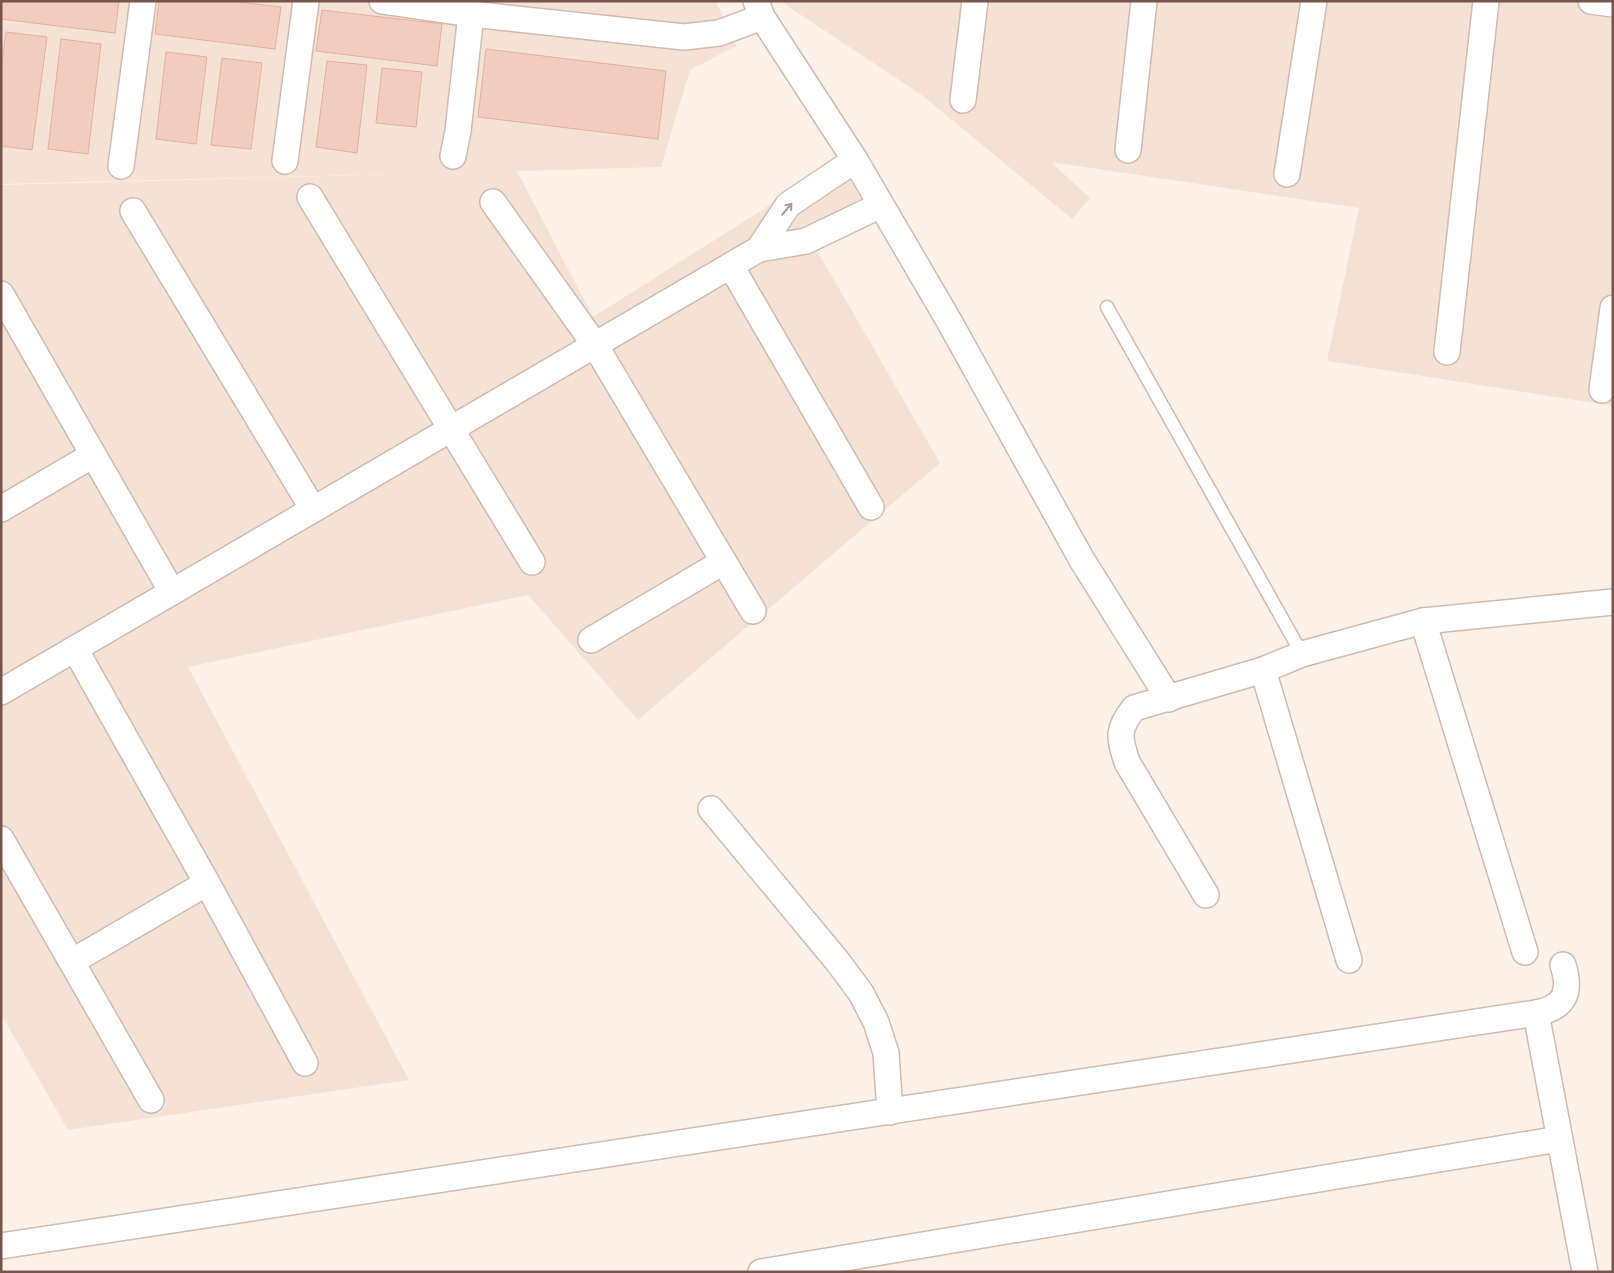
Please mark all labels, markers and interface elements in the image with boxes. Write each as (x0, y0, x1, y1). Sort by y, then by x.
one-way arrow (781, 203, 792, 216)

